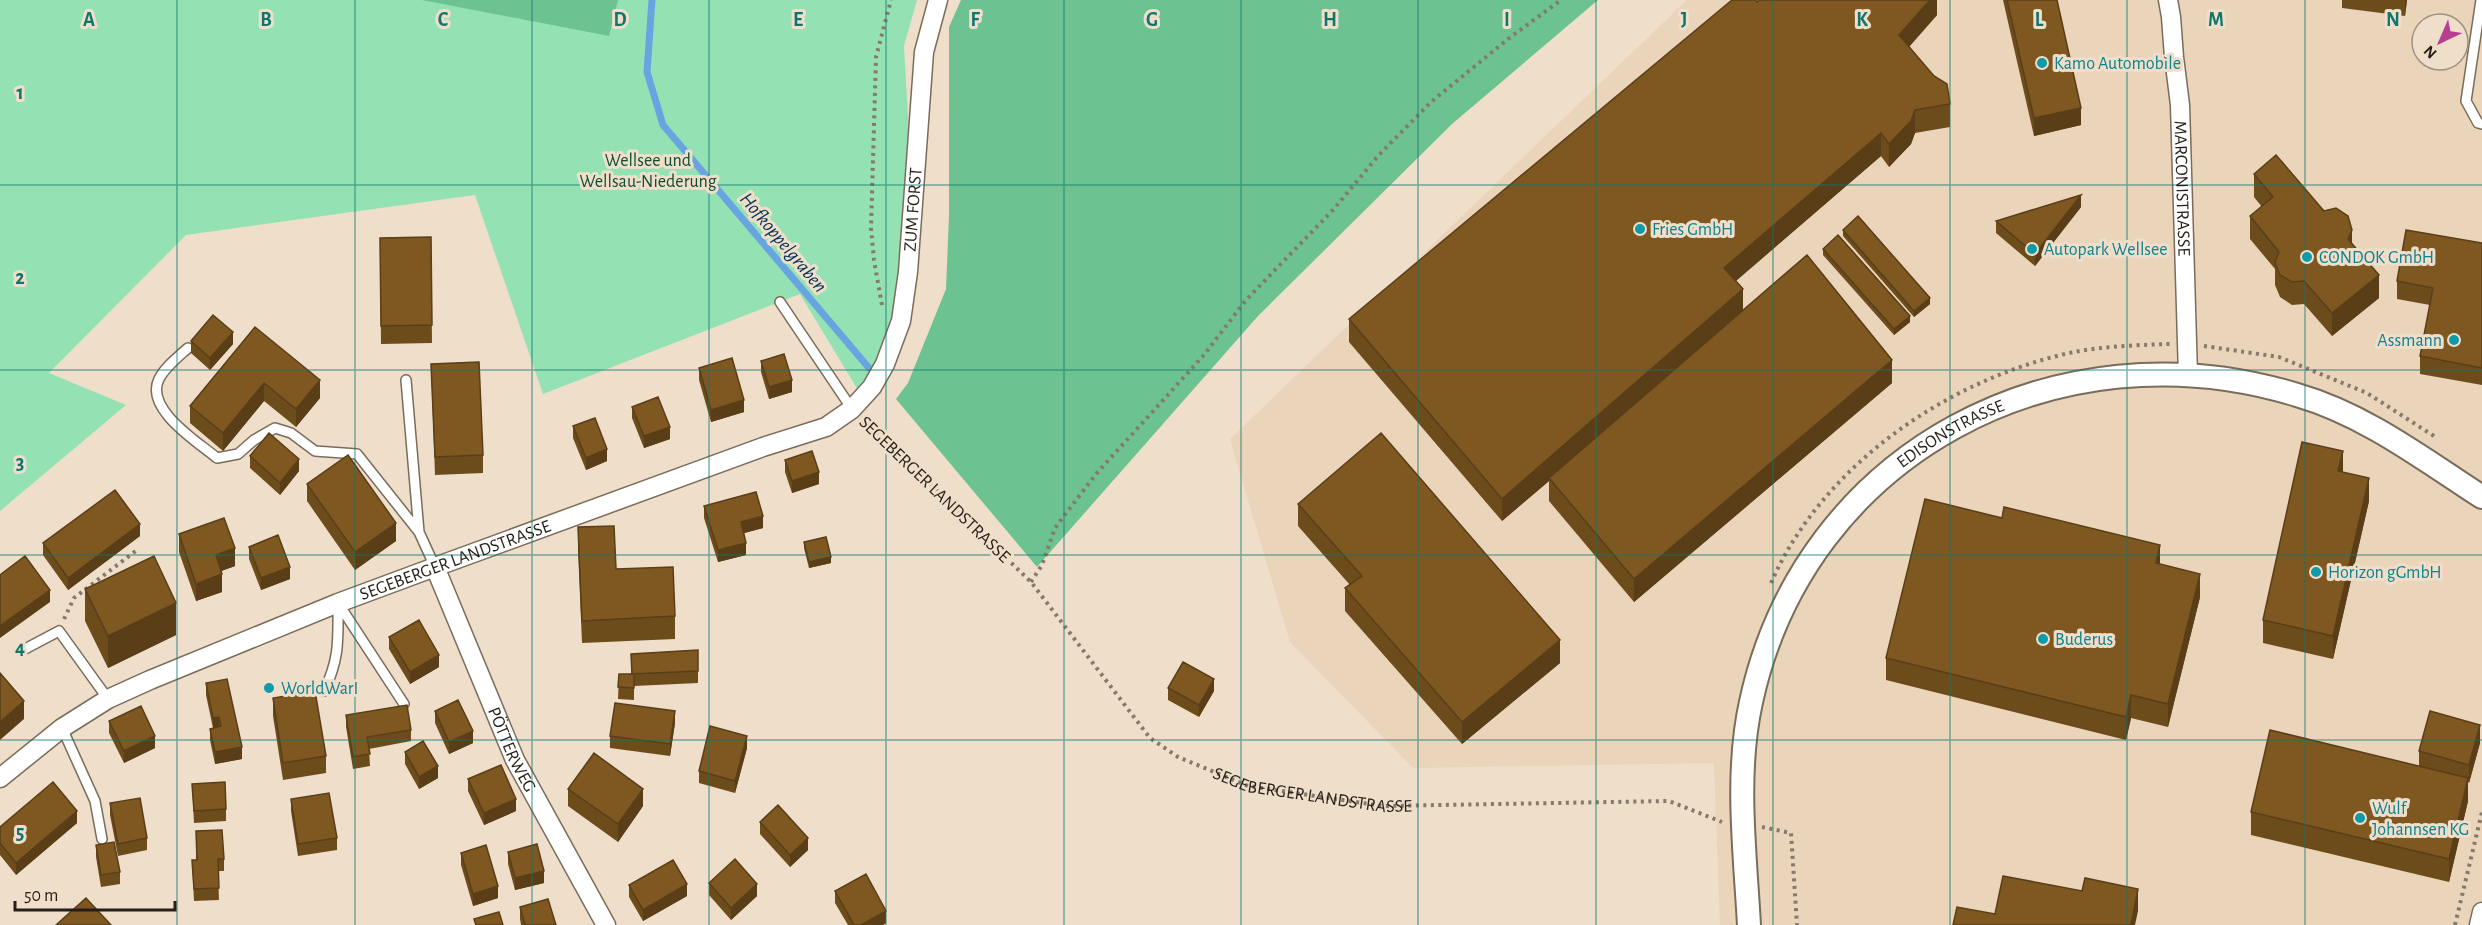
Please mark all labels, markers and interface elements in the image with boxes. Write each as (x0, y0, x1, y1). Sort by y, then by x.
text: A (83, 10, 95, 30)
text: B (260, 10, 272, 30)
text: C (438, 10, 449, 30)
text: D (613, 10, 627, 30)
text: E (793, 10, 803, 30)
text: F (970, 10, 980, 30)
text: G (1146, 10, 1158, 30)
text: H (1323, 10, 1337, 30)
text: I (1504, 10, 1510, 30)
text: J (1681, 10, 1687, 30)
text: K (1856, 10, 1868, 30)
text: L (2035, 10, 2044, 30)
text: M (2208, 10, 2224, 30)
text: N (2386, 10, 2400, 30)
north arrow (2410, 12, 2470, 72)
text: N (2421, 42, 2440, 62)
place label: Kamo Automobile (2054, 55, 2181, 73)
marker: Kamo Automobile (2035, 56, 2049, 70)
text: 1 (16, 83, 24, 103)
street label: MARCONISTRASSE (2170, 120, 2192, 257)
park label: Wellsee und Wellsau-Niederung (579, 152, 717, 191)
street label: ZUM FORST (902, 167, 926, 252)
water label: Hofkoppelgraben (736, 189, 830, 296)
place label: Fries GmbH (1652, 221, 1733, 239)
marker: Fries GmbH (1633, 222, 1647, 236)
place label: Autopark Wellsee (2044, 241, 2168, 259)
marker: Autopark Wellsee (2025, 242, 2039, 256)
place label: CONDOK GmbH (2319, 249, 2434, 267)
marker: CONDOK GmbH (2300, 250, 2314, 264)
text: 2 (15, 268, 25, 288)
place label: Assmann (2377, 332, 2442, 350)
marker: Assmann (2447, 333, 2461, 347)
street label: EDISONSTRASSE (1894, 397, 2007, 472)
street label: SEGEBERGER LANDSTRASSE (855, 413, 1013, 567)
text: 3 (16, 453, 24, 473)
street label: SEGEBERGER LANDSTRASSE (357, 517, 554, 604)
place label: Horizon gGmbH (2328, 564, 2442, 582)
marker: Horizon gGmbH (2309, 565, 2323, 579)
place label: Buderus (2055, 631, 2113, 649)
marker: Buderus (2036, 632, 2050, 646)
text: 4 (15, 638, 25, 658)
place label: WorldWarI (281, 680, 358, 698)
marker: WorldWarI (262, 681, 276, 695)
street label: PÖTTERWEG (484, 705, 539, 795)
street label: SEGEBERGER LANDSTRASSE (1210, 765, 1412, 816)
place label: Wulf Johannsen KG (2372, 800, 2469, 839)
marker: Wulf Johannsen KG (2353, 811, 2367, 825)
text: 5 (16, 823, 24, 843)
scale bar (15, 874, 176, 912)
text: 50 m (24, 887, 58, 905)

